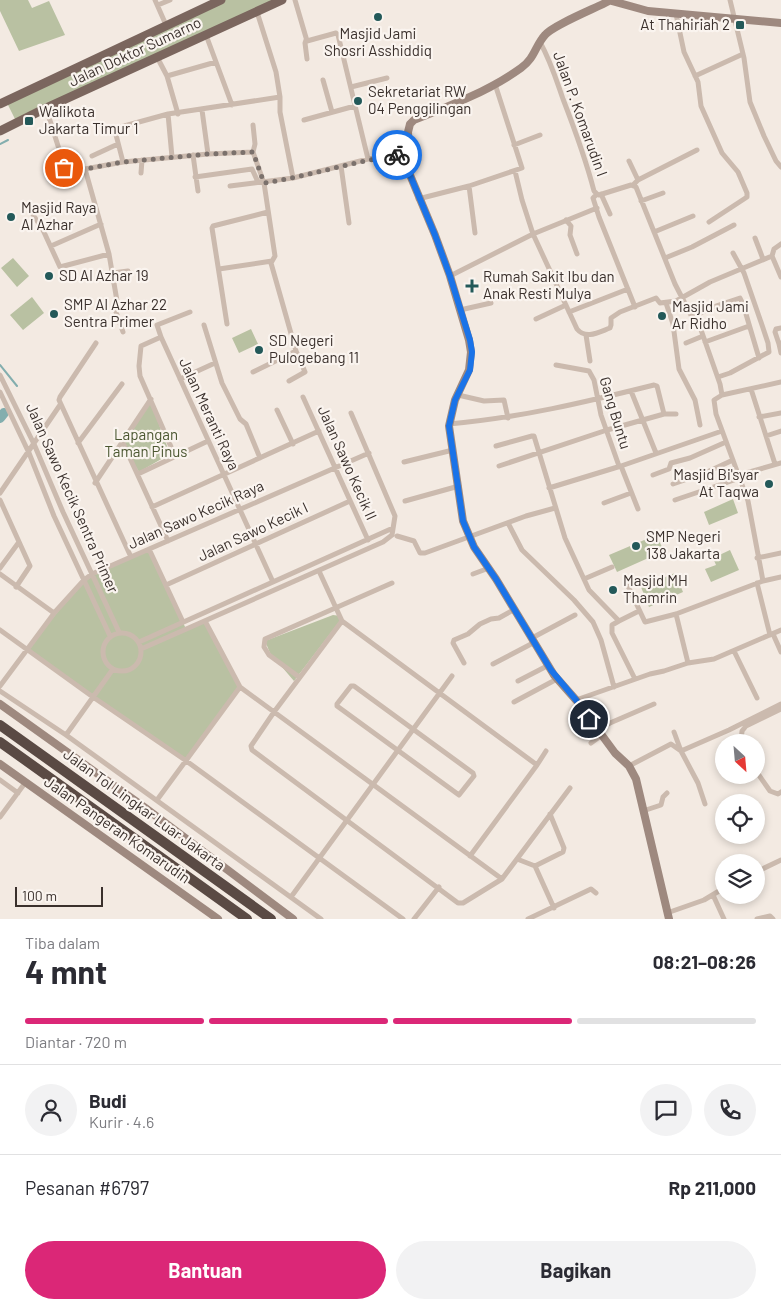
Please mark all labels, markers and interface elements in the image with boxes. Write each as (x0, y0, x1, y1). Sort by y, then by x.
marker: Masjid Jami Shosri Asshiddiq (372, 11, 384, 23)
street label: Jalan Doktor Sumarno (66, 13, 204, 90)
place label: At Thahiriah 2 (640, 15, 730, 33)
marker: At Thahiriah 2 (734, 19, 746, 31)
place label: Masjid Jami Shosri Asshiddiq (324, 24, 432, 59)
street label: Jalan P. Komarudin I (550, 49, 612, 179)
place label: Sekretariat RW 04 Penggilingan (368, 82, 471, 117)
marker: Sekretariat RW 04 Penggilingan (352, 95, 364, 107)
place label: Walikota Jakarta Timur 1 (39, 102, 138, 137)
marker: Walikota Jakarta Timur 1 (23, 115, 35, 127)
courier (372, 130, 422, 180)
icon: bike (383, 141, 411, 169)
pin (43, 147, 85, 189)
icon: bag (50, 154, 78, 182)
place label: Masjid Raya Al Azhar (21, 198, 96, 233)
marker: Masjid Raya Al Azhar (5, 211, 17, 223)
place label: SD Al Azhar 19 (59, 266, 149, 284)
place label: Rumah Sakit Ibu dan Anak Resti Mulya (483, 267, 615, 302)
marker: SD Al Azhar 19 (43, 270, 55, 282)
marker: Rumah Sakit Ibu dan Anak Resti Mulya (465, 279, 479, 293)
place label: SMP Al Azhar 22 Sentra Primer (64, 295, 167, 330)
place label: Masjid Jami Ar Ridho (672, 297, 749, 332)
marker: SMP Al Azhar 22 Sentra Primer (48, 308, 60, 320)
marker: Masjid Jami Ar Ridho (656, 310, 668, 322)
place label: SD Negeri Pulogebang 11 (269, 331, 359, 366)
marker: SD Negeri Pulogebang 11 (253, 344, 265, 356)
street label: Jalan Meranti Raya (176, 355, 244, 473)
street label: Gang Buntu (596, 374, 635, 451)
street label: Jalan Sawo Kecik Sentra Primer (23, 400, 123, 596)
street label: Jalan Sawo Kecik II (315, 403, 381, 523)
park label: Lapangan Taman Pinus (104, 425, 188, 460)
place label: Masjid Bi'syar At Taqwa (673, 465, 760, 500)
street label: Jalan Sawo Kecik Raya (125, 476, 266, 552)
marker: Masjid Bi'syar At Taqwa (763, 478, 775, 490)
street label: Jalan Sawo Kecik I (195, 498, 311, 565)
place label: SMP Negeri 138 Jakarta (646, 527, 721, 562)
marker: SMP Negeri 138 Jakarta (630, 540, 642, 552)
place label: Masjid MH Thamrin (623, 571, 688, 606)
marker: Masjid MH Thamrin (607, 584, 619, 596)
pin (568, 698, 610, 740)
icon: home (575, 705, 603, 733)
north arrow (715, 734, 765, 784)
map controls (715, 734, 765, 904)
street label: Jalan Tol Lingkar Luar Jakarta (60, 744, 229, 874)
street label: Jalan Pangeran Komarudin (41, 772, 194, 886)
button: locate (715, 794, 765, 844)
button: layers (715, 854, 765, 904)
scale bar (15, 884, 102, 907)
text: 100 m (22, 887, 57, 904)
text: Tiba dalam (25, 933, 100, 952)
text: 08:21–08:26 (653, 950, 756, 973)
text: 4 mnt (25, 952, 107, 990)
text: Diantar · 720 m (25, 1032, 127, 1051)
button: person (25, 1084, 77, 1136)
button: chat (640, 1084, 692, 1136)
button: phone (704, 1084, 756, 1136)
text: Budi (89, 1089, 127, 1112)
text: Kurir · 4.6 (89, 1112, 154, 1131)
text: Pesanan #6797 (25, 1176, 149, 1199)
text: Rp 211,000 (669, 1176, 756, 1199)
button: Bantuan (25, 1241, 386, 1299)
button: Bagikan (396, 1241, 756, 1299)

